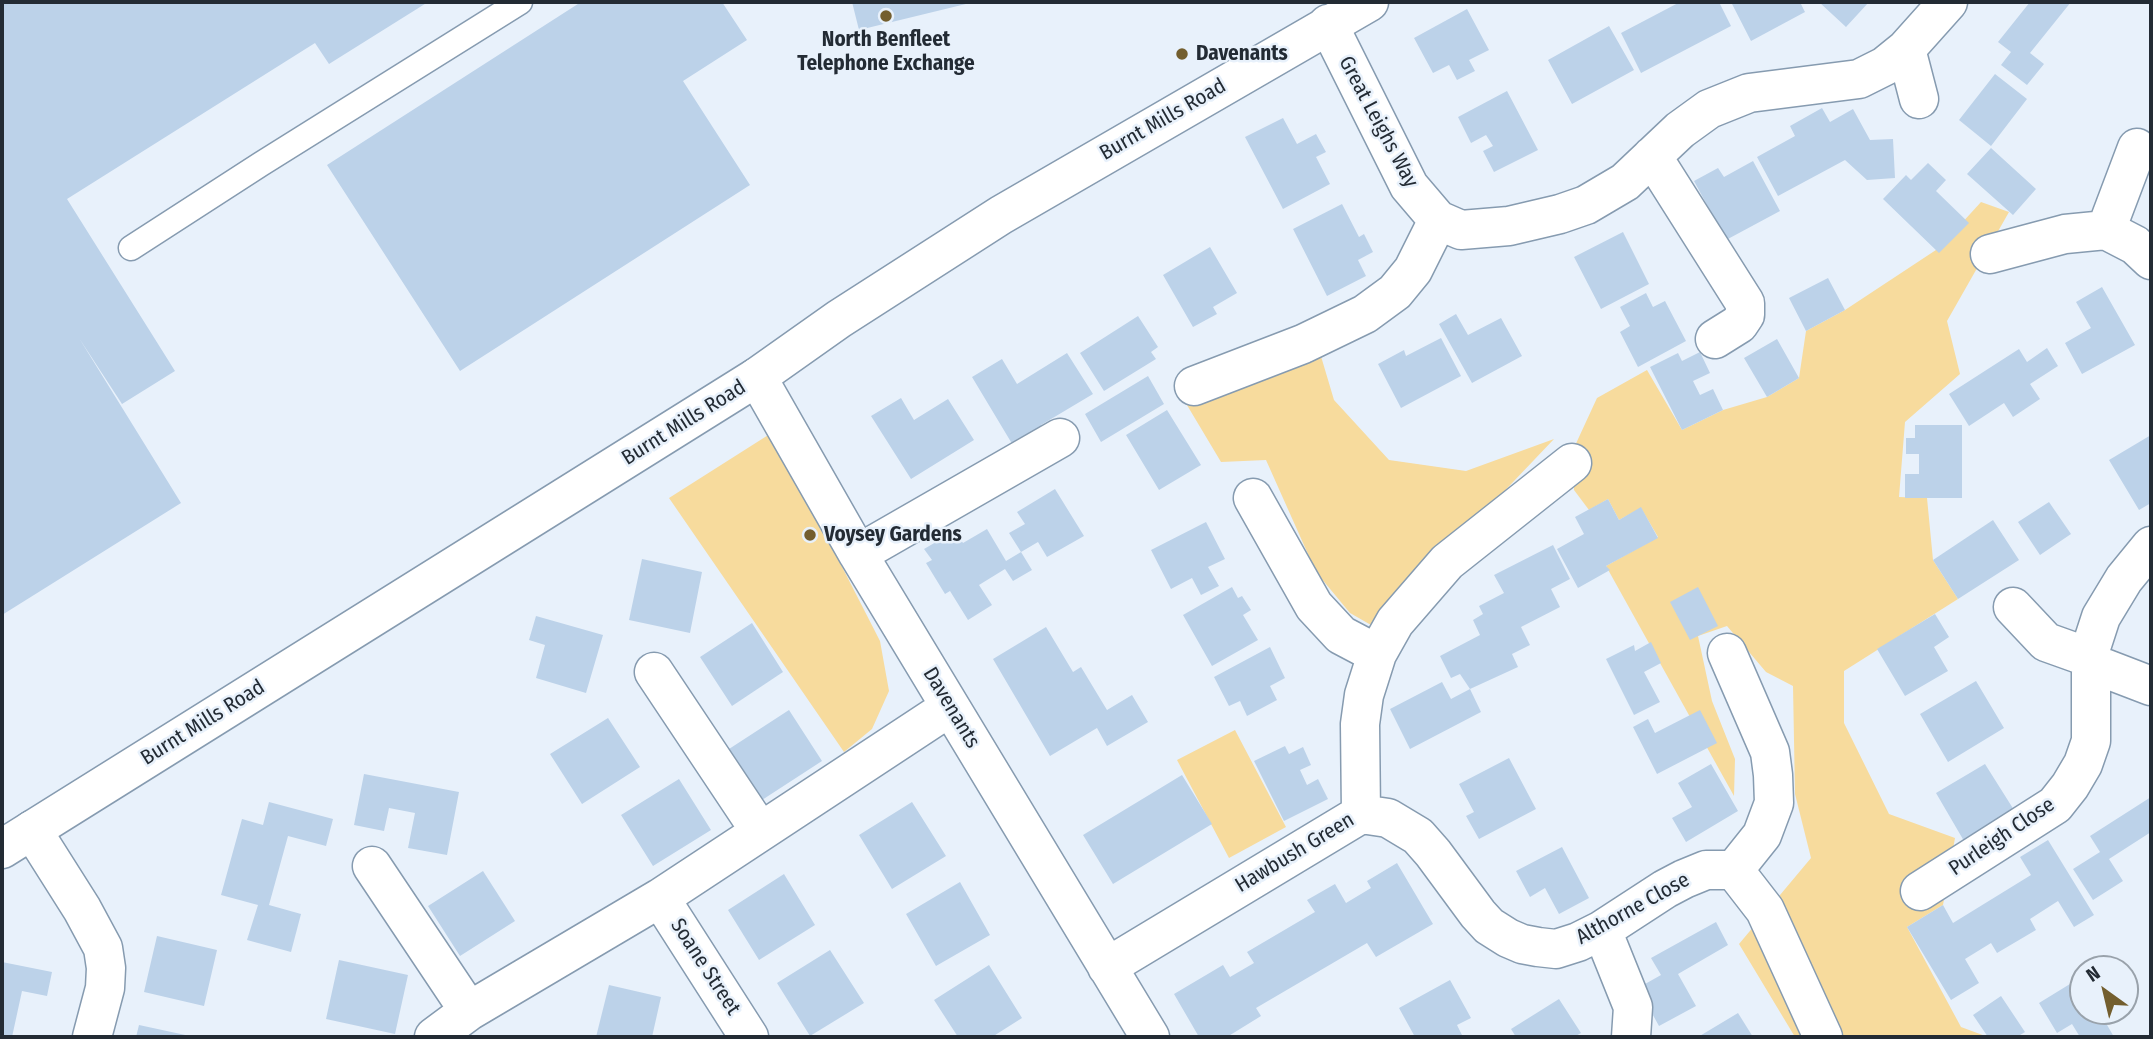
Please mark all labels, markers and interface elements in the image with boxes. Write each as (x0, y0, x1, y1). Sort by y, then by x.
marker: North Benfleet Telephone Exchange (878, 8, 894, 24)
place label: North Benfleet Telephone Exchange (797, 27, 975, 77)
place label: Davenants (1196, 41, 1288, 67)
marker: Davenants (1174, 46, 1190, 62)
street label: Great Leighs Way (1333, 52, 1423, 192)
street label: Burnt Mills Road (1095, 74, 1231, 166)
street label: Burnt Mills Road (617, 375, 751, 471)
place label: Voysey Gardens (824, 522, 962, 548)
marker: Voysey Gardens (802, 527, 818, 543)
street label: Davenants (917, 663, 985, 753)
street label: Burnt Mills Road (136, 675, 270, 771)
street label: Purleigh Close (1944, 792, 2060, 882)
street label: Hawbush Green (1231, 808, 1359, 898)
street label: Althorne Close (1572, 868, 1694, 950)
street label: Soane Street (665, 914, 745, 1020)
north arrow (2069, 955, 2139, 1025)
text: N (2082, 961, 2104, 987)

